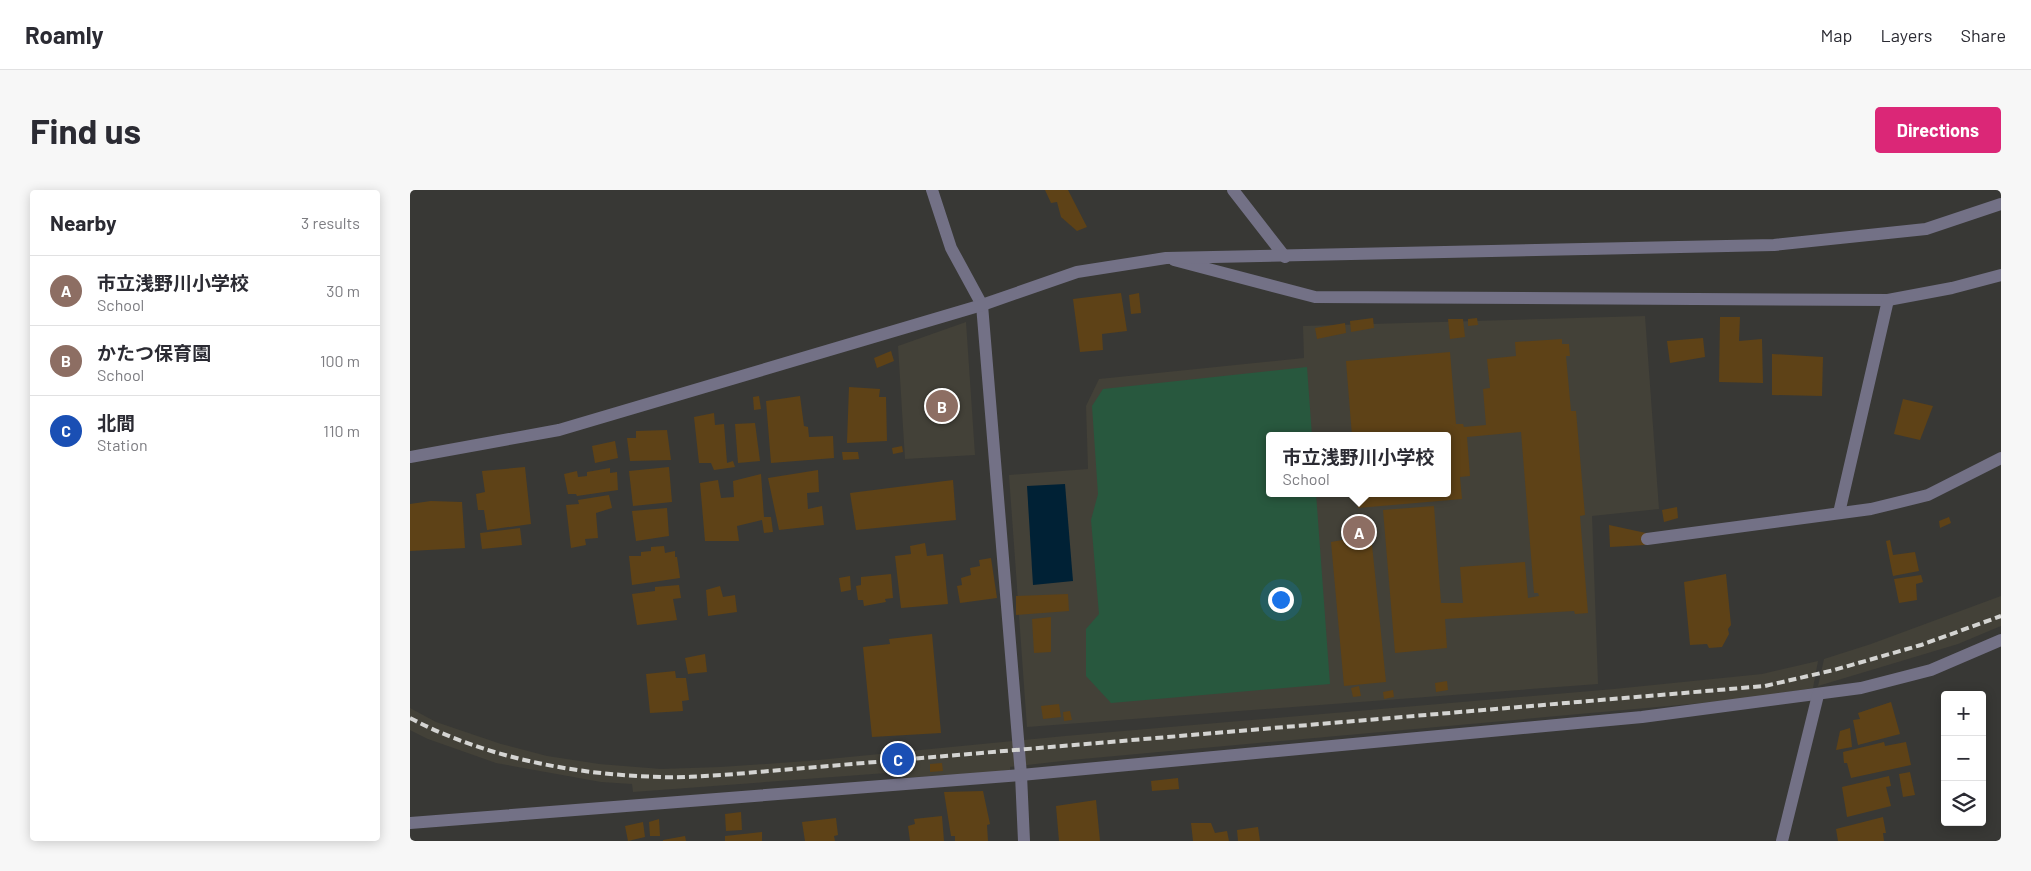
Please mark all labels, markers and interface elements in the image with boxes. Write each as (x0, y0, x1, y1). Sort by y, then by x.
text: Roamly (25, 20, 104, 49)
text: Map (1820, 24, 1852, 46)
text: Layers (1880, 24, 1933, 46)
text: Share (1961, 24, 2006, 46)
button: Directions (1875, 107, 2001, 153)
text: Find us (30, 109, 141, 151)
text: Nearby (50, 210, 116, 235)
text: 3 results (301, 213, 360, 232)
text: 市立浅野川小学校 (97, 271, 249, 294)
text: A (61, 281, 71, 300)
text: 30 m (326, 281, 360, 300)
text: School (97, 295, 144, 314)
text: かたつ保育園 (97, 341, 211, 364)
text: B (61, 351, 71, 370)
text: 100 m (320, 351, 360, 370)
text: School (97, 365, 144, 384)
pin: B (926, 387, 958, 425)
text: 北間 (97, 411, 135, 434)
text: C (61, 421, 71, 440)
text: 110 m (323, 421, 360, 440)
popup (1266, 432, 1451, 497)
text: Station (97, 435, 148, 454)
text: 市立浅野川小学校 (1282, 445, 1435, 468)
text: School (1282, 469, 1330, 488)
pin: A (1343, 513, 1375, 551)
your location (1268, 587, 1294, 613)
map controls (1941, 691, 1986, 826)
button: + (1941, 691, 1986, 736)
button: − (1941, 736, 1986, 781)
pin: C (882, 740, 914, 778)
button: layers (1941, 781, 1986, 826)

